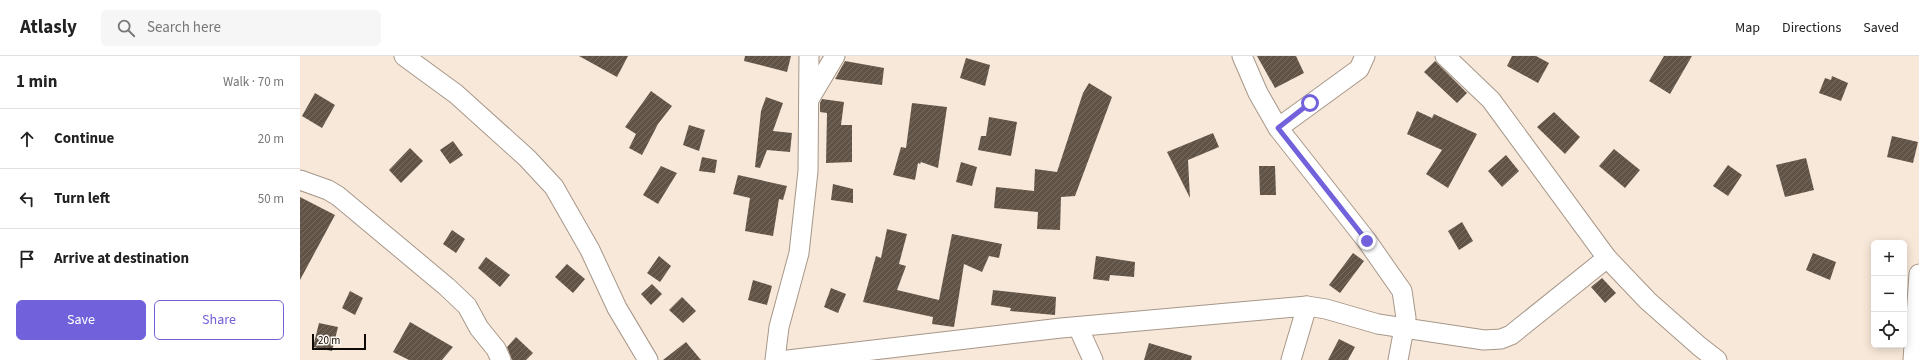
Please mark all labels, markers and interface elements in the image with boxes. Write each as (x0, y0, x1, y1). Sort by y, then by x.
search box (101, 10, 381, 46)
text: Atlasly (20, 14, 77, 41)
icon: search (115, 17, 137, 39)
text: Search here (147, 17, 221, 38)
text: Map (1735, 18, 1760, 38)
text: Directions (1782, 18, 1841, 38)
text: Saved (1863, 18, 1899, 38)
text: 1 min (16, 70, 57, 94)
text: Walk · 70 m (223, 73, 284, 91)
route start (1301, 94, 1319, 112)
icon: ahead (16, 128, 38, 150)
text: Continue (54, 128, 114, 149)
text: 20 m (258, 130, 284, 148)
icon: left (16, 188, 38, 210)
text: Turn left (54, 188, 110, 209)
text: 50 m (258, 190, 284, 208)
route end (1358, 232, 1376, 250)
map controls (1871, 240, 1907, 348)
button: + (1871, 240, 1907, 276)
icon: arrive (16, 248, 38, 270)
text: Arrive at destination (54, 248, 189, 269)
button: − (1871, 276, 1907, 312)
button: Save (16, 300, 146, 340)
button: Share (154, 300, 284, 340)
button: locate (1871, 312, 1907, 348)
scale bar (312, 332, 366, 351)
text: 20 m (318, 333, 340, 348)

